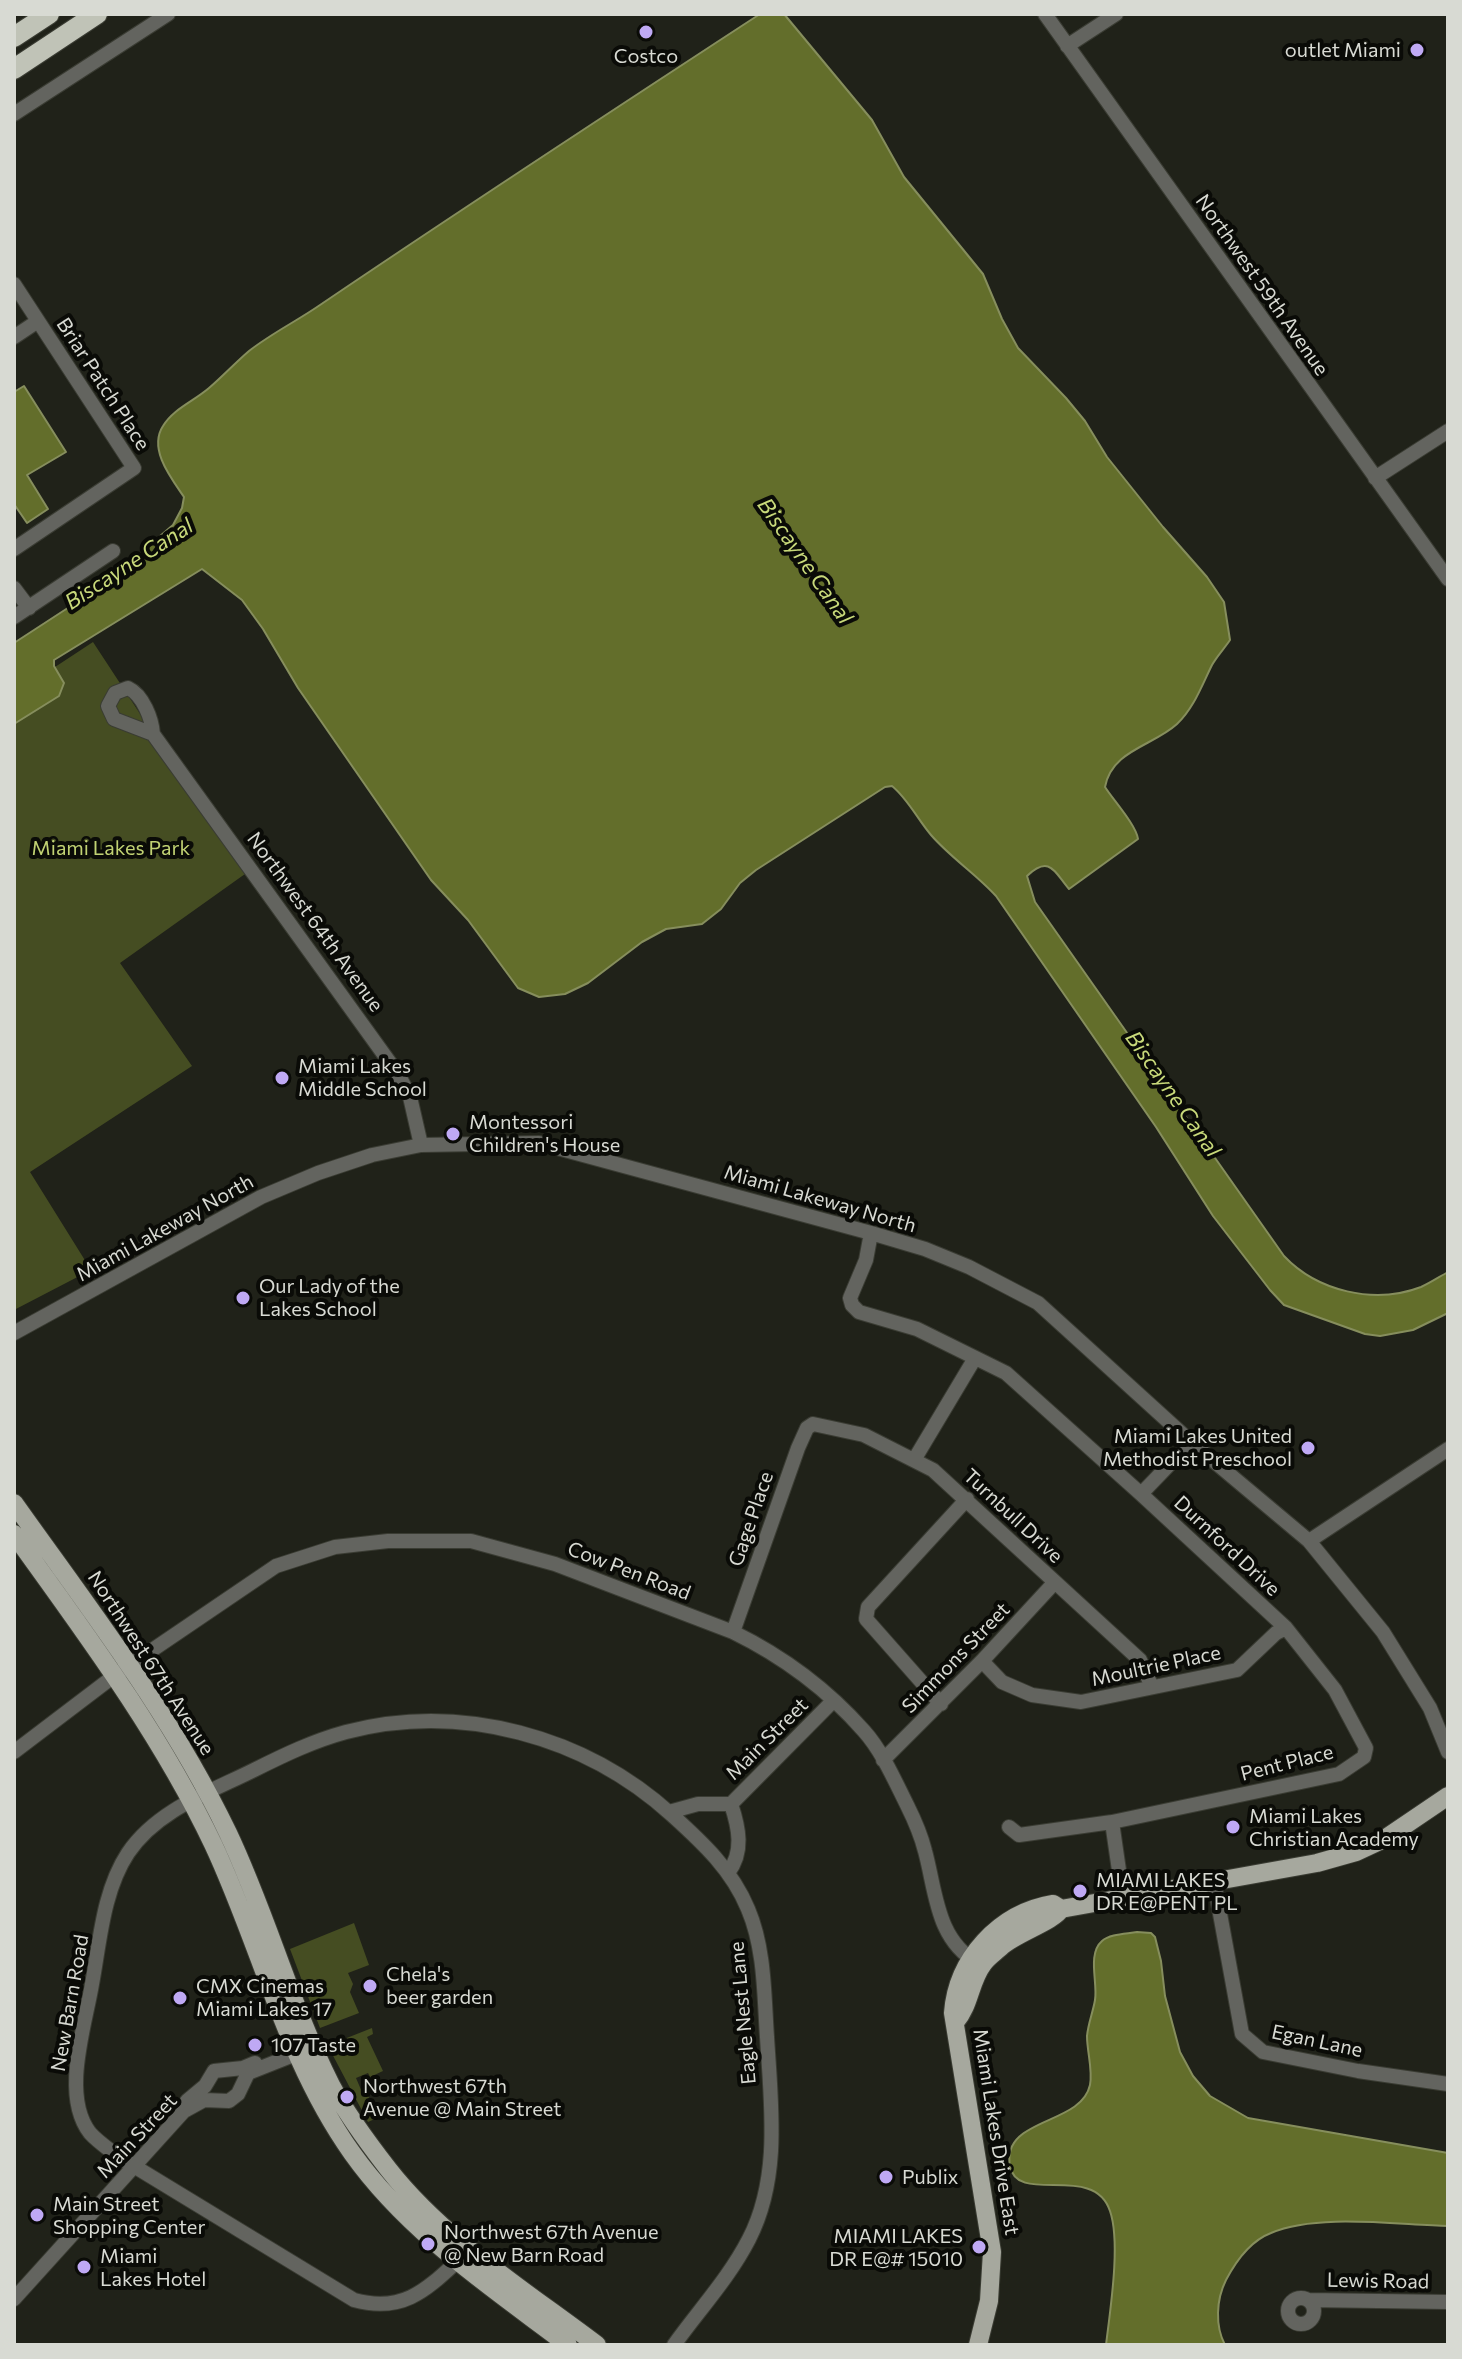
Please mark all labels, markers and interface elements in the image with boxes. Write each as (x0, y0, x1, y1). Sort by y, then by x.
marker: Costco (637, 23, 655, 41)
place label: outlet Miami (1285, 38, 1401, 62)
marker: outlet Miami (1408, 41, 1426, 59)
place label: Costco (614, 44, 678, 68)
street label: Northwest 59th Avenue (1190, 190, 1334, 380)
street label: Briar Patch Place (51, 313, 155, 455)
water label: Biscayne Canal (752, 493, 858, 629)
water label: Biscayne Canal (60, 513, 198, 615)
street label: Northwest 64th Avenue (242, 828, 388, 1016)
park label: Miami Lakes Park (32, 836, 190, 860)
water label: Biscayne Canal (1120, 1026, 1226, 1162)
place label: Miami Lakes Middle School (298, 1054, 427, 1101)
marker: Miami Lakes Middle School (273, 1069, 291, 1087)
place label: Montessori Children's House (469, 1110, 620, 1157)
marker: Montessori Children's House (444, 1125, 462, 1143)
street label: Miami Lakeway North (721, 1160, 919, 1238)
street label: Miami Lakeway North (72, 1169, 258, 1287)
place label: Our Lady of the Lakes School (259, 1274, 400, 1321)
marker: Our Lady of the Lakes School (234, 1289, 252, 1307)
place label: Miami Lakes United Methodist Preschool (1103, 1424, 1292, 1471)
marker: Miami Lakes United Methodist Preschool (1299, 1439, 1317, 1457)
street label: Turnbull Drive (958, 1464, 1068, 1568)
street label: Gage Place (724, 1468, 778, 1570)
street label: Durnford Drive (1169, 1491, 1285, 1601)
street label: Cow Pen Road (564, 1537, 694, 1605)
street label: Northwest 67th Avenue (83, 1567, 219, 1759)
street label: Simmons Street (897, 1598, 1015, 1718)
street label: Moultrie Place (1089, 1641, 1223, 1691)
street label: Main Street (721, 1693, 813, 1785)
street label: Pent Place (1238, 1740, 1336, 1786)
place label: Miami Lakes Christian Academy (1249, 1804, 1419, 1851)
marker: Miami Lakes Christian Academy (1224, 1818, 1242, 1836)
place label: MIAMI LAKES DR E@PENT PL (1096, 1868, 1238, 1915)
marker: MIAMI LAKES DR E@PENT PL (1071, 1882, 1089, 1900)
street label: New Barn Road (46, 1933, 94, 2073)
street label: Eagle Nest Lane (725, 1941, 761, 2085)
place label: Chela's beer garden (386, 1962, 493, 2009)
place label: CMX Cinemas Miami Lakes 17 (196, 1974, 332, 2021)
marker: Chela's beer garden (361, 1977, 379, 1995)
marker: CMX Cinemas Miami Lakes 17 (171, 1989, 189, 2007)
street label: Egan Lane (1269, 2020, 1365, 2062)
street label: Miami Lakes Drive East (968, 2027, 1024, 2237)
place label: 107 Taste (271, 2033, 356, 2057)
marker: 107 Taste (246, 2036, 264, 2054)
place label: Northwest 67th Avenue @ Main Street (363, 2074, 561, 2121)
marker: Northwest 67th Avenue @ Main Street (338, 2088, 356, 2106)
street label: Main Street (92, 2089, 182, 2183)
place label: Publix (902, 2165, 958, 2189)
marker: Publix (877, 2168, 895, 2186)
place label: Main Street Shopping Center (53, 2192, 205, 2239)
marker: Main Street Shopping Center (28, 2206, 46, 2224)
place label: Northwest 67th Avenue @ New Barn Road (444, 2220, 659, 2267)
place label: MIAMI LAKES DR E@# 15010 (829, 2224, 963, 2271)
marker: Northwest 67th Avenue @ New Barn Road (419, 2235, 437, 2253)
marker: MIAMI LAKES DR E@# 15010 (970, 2238, 988, 2256)
place label: Miami Lakes Hotel (100, 2244, 206, 2291)
marker: Miami Lakes Hotel (75, 2258, 93, 2276)
street label: Lewis Road (1327, 2268, 1429, 2294)

